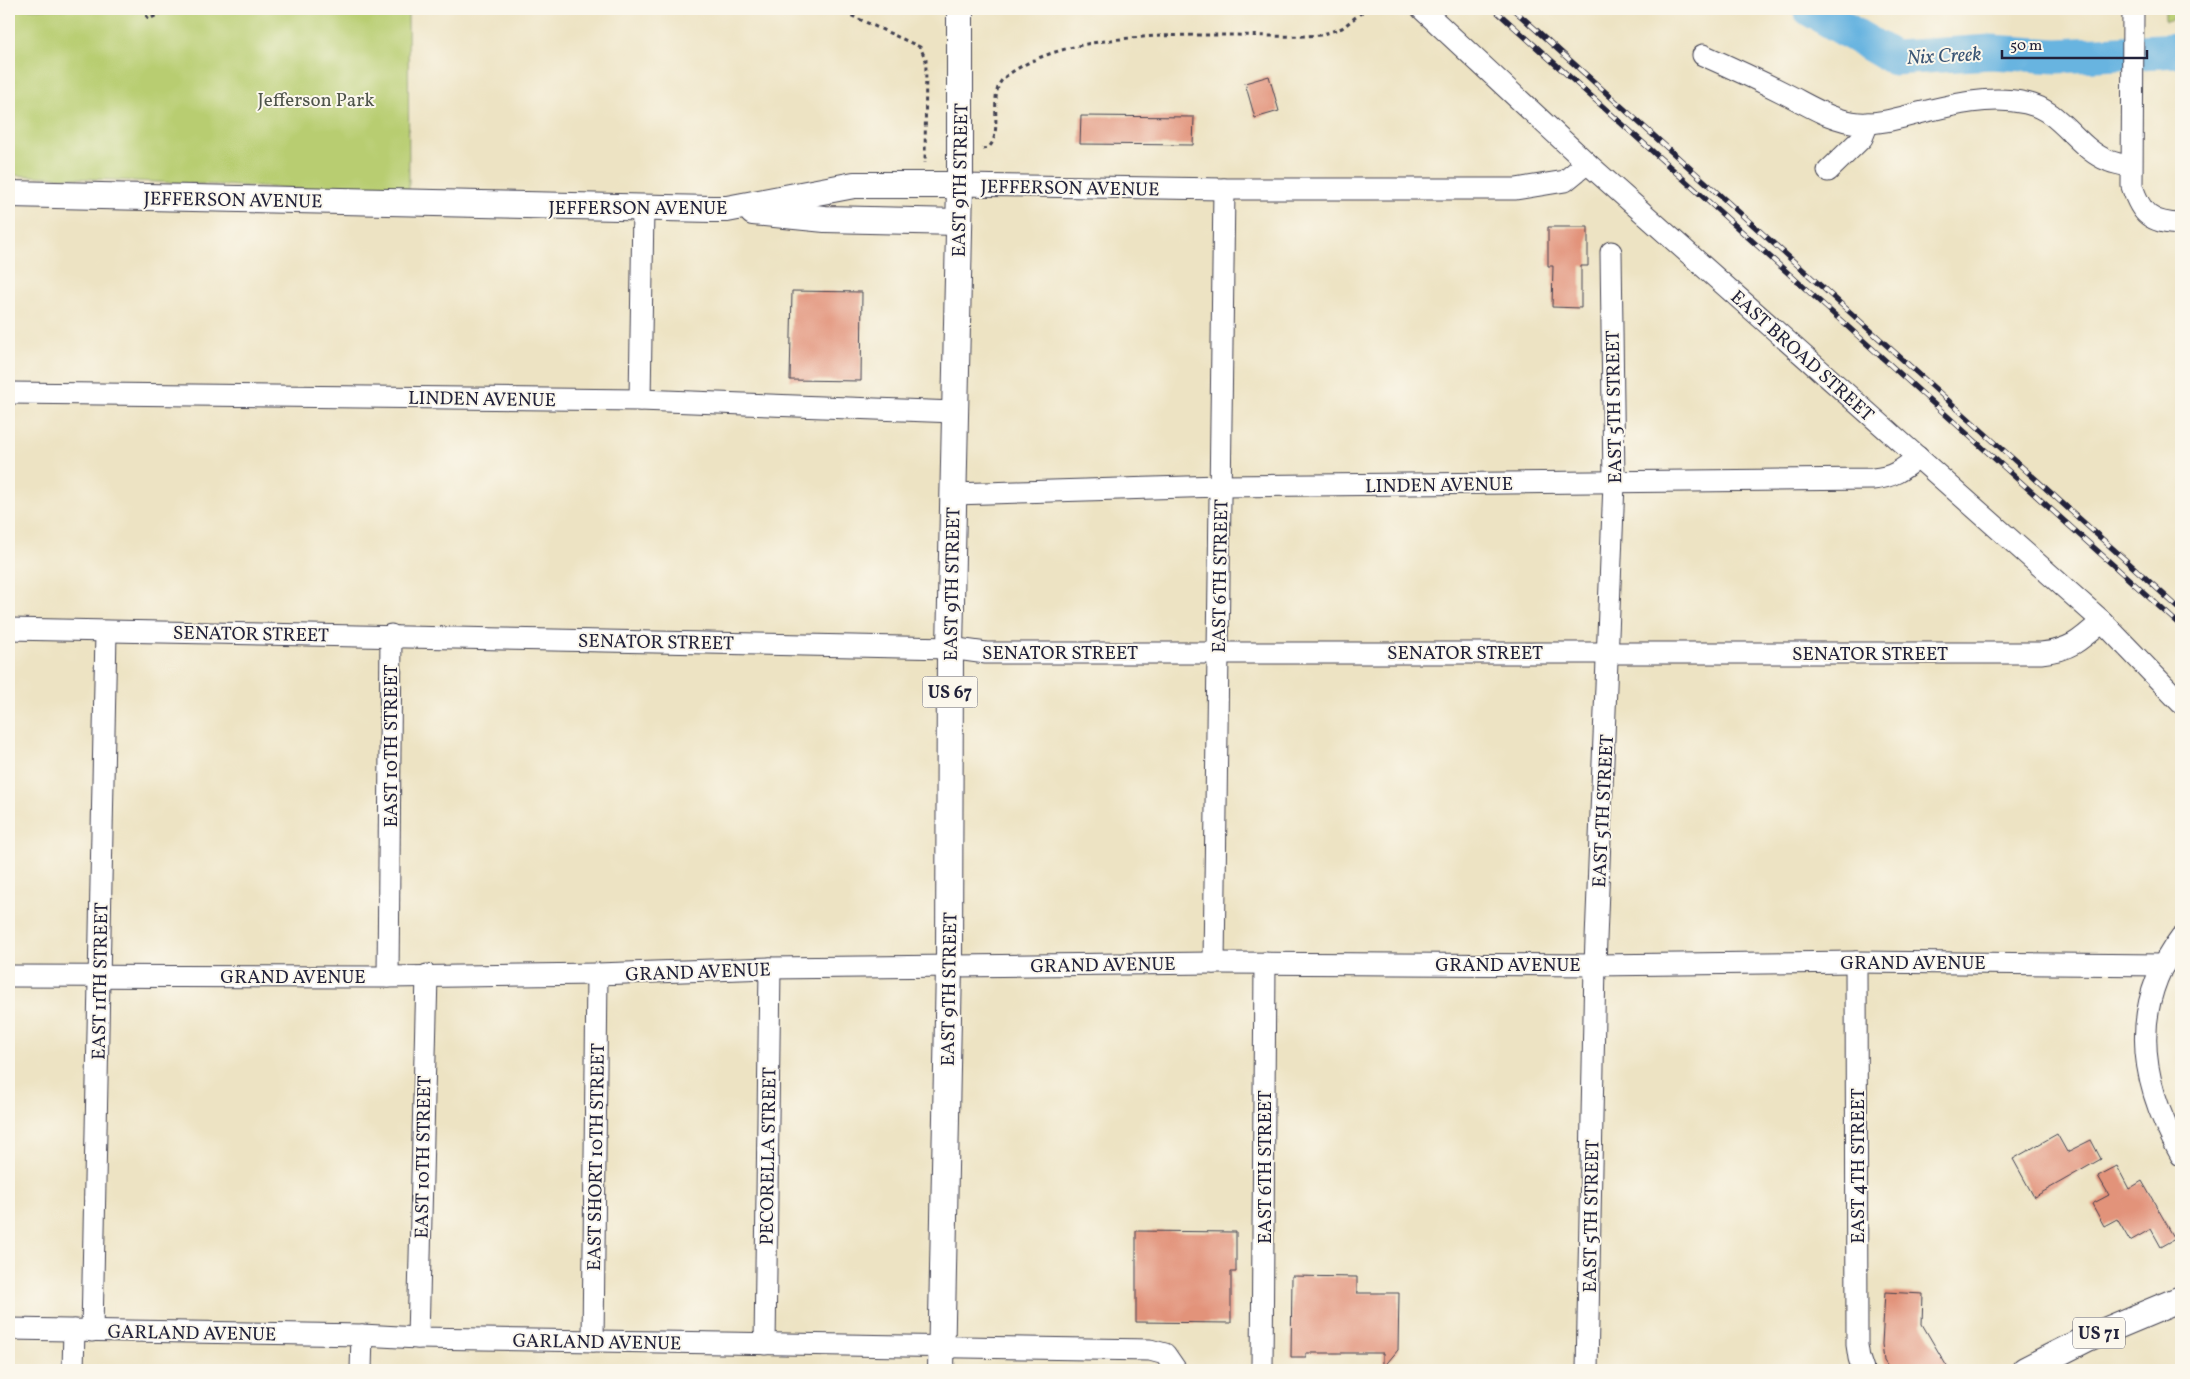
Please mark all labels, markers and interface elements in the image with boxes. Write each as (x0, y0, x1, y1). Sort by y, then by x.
scale bar (2002, 28, 2148, 60)
text: 50 m (2010, 36, 2042, 57)
water label: Nix Creek (1906, 41, 1982, 73)
park label: Jefferson Park (257, 88, 375, 114)
street label: EAST 9TH STREET (947, 103, 975, 257)
street label: JEFFERSON AVENUE (980, 174, 1160, 204)
street label: JEFFERSON AVENUE (143, 186, 323, 216)
street label: JEFFERSON AVENUE (549, 196, 728, 222)
street label: EAST BROAD STREET (1724, 285, 1879, 428)
street label: EAST 5TH STREET (1601, 330, 1629, 484)
street label: LINDEN AVENUE (408, 386, 556, 414)
street label: LINDEN AVENUE (1365, 472, 1513, 500)
street label: EAST 6TH STREET (1207, 499, 1235, 653)
street label: EAST 9TH STREET (939, 507, 967, 661)
street label: SENATOR STREET (173, 621, 329, 649)
street label: SENATOR STREET (578, 629, 734, 657)
street label: SENATOR STREET (982, 641, 1138, 667)
street label: SENATOR STREET (1387, 641, 1543, 667)
street label: SENATOR STREET (1792, 642, 1948, 668)
street label: EAST 10TH STREET (379, 664, 405, 828)
road number: US 67 (922, 676, 978, 708)
street label: EAST 5TH STREET (1587, 734, 1621, 888)
street label: EAST 11TH STREET (87, 902, 115, 1060)
street label: EAST 9TH STREET (936, 912, 964, 1066)
street label: GRAND AVENUE (1840, 951, 1986, 977)
street label: GRAND AVENUE (1030, 952, 1176, 980)
street label: GRAND AVENUE (1435, 953, 1581, 979)
street label: GRAND AVENUE (625, 957, 771, 989)
street label: GRAND AVENUE (220, 965, 366, 991)
street label: EAST SHORT 10TH STREET (582, 1043, 612, 1271)
street label: PECORELLA STREET (754, 1067, 784, 1245)
street label: EAST 10TH STREET (410, 1075, 438, 1239)
street label: EAST 4TH STREET (1846, 1088, 1872, 1244)
street label: EAST 6TH STREET (1253, 1090, 1279, 1244)
street label: EAST 5TH STREET (1578, 1139, 1606, 1293)
road number: US 71 (2073, 1318, 2125, 1349)
street label: GARLAND AVENUE (107, 1320, 277, 1348)
street label: GARLAND AVENUE (512, 1329, 682, 1357)

